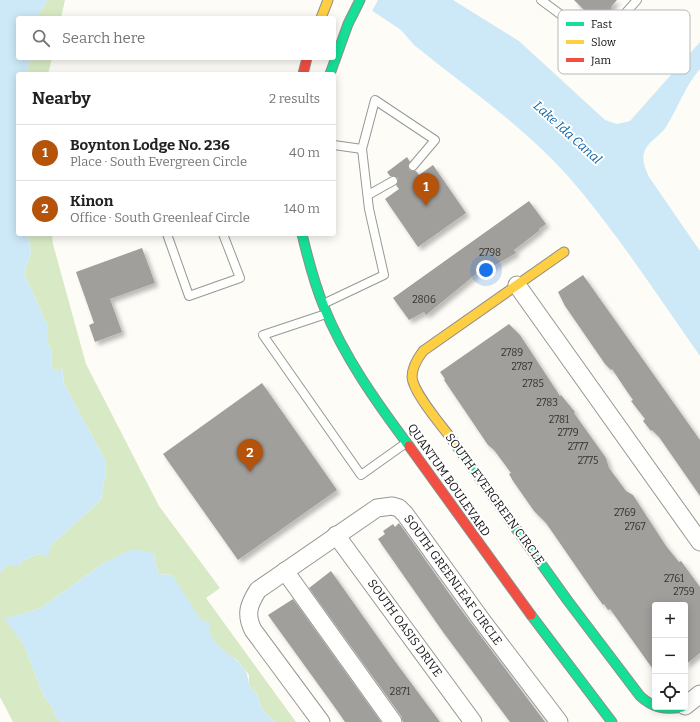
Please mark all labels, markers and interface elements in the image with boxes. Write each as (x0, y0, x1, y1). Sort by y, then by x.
legend (558, 10, 690, 74)
search box (16, 16, 336, 60)
text: Fast (591, 18, 612, 31)
icon: search (30, 27, 52, 49)
text: Search here (62, 29, 145, 47)
text: Slow (591, 36, 616, 49)
text: Jam (590, 54, 611, 67)
text: Nearby (32, 88, 91, 109)
text: 2 results (269, 91, 320, 106)
water label: Lake Ida Canal (531, 98, 605, 167)
text: Boynton Lodge No. 236 (70, 136, 230, 154)
text: 1 (42, 145, 48, 160)
text: 40 m (289, 145, 320, 160)
text: Place · South Evergreen Circle (70, 154, 247, 169)
pin: 1 (413, 173, 439, 206)
text: Kinon (70, 192, 113, 210)
text: 2 (41, 201, 49, 216)
text: 140 m (284, 201, 320, 216)
text: Office · South Greenleaf Circle (70, 210, 250, 225)
house number: 2798 (479, 247, 501, 259)
your location (476, 260, 496, 280)
house number: 2806 (412, 294, 436, 306)
house number: 2789 (501, 347, 523, 359)
house number: 2787 (511, 361, 533, 373)
house number: 2785 (522, 378, 544, 390)
house number: 2783 (536, 397, 558, 409)
house number: 2781 (549, 414, 569, 426)
street label: QUANTUM BOULEVARD (405, 421, 493, 539)
house number: 2779 (557, 427, 579, 439)
street label: SOUTH EVERGREEN CIRCLE (443, 431, 547, 567)
pin: 2 (237, 439, 263, 472)
house number: 2777 (568, 441, 588, 453)
house number: 2775 (578, 455, 598, 467)
house number: 2769 (614, 507, 636, 519)
street label: SOUTH GREENLEAF CIRCLE (401, 512, 505, 648)
house number: 2767 (625, 521, 645, 533)
house number: 2761 (664, 573, 684, 585)
street label: SOUTH OASIS DRIVE (365, 577, 445, 679)
house number: 2759 (673, 586, 695, 598)
map controls (652, 602, 688, 710)
button: + (652, 602, 688, 638)
button: − (652, 638, 688, 674)
button: locate (652, 674, 688, 710)
house number: 2871 (390, 686, 410, 698)

